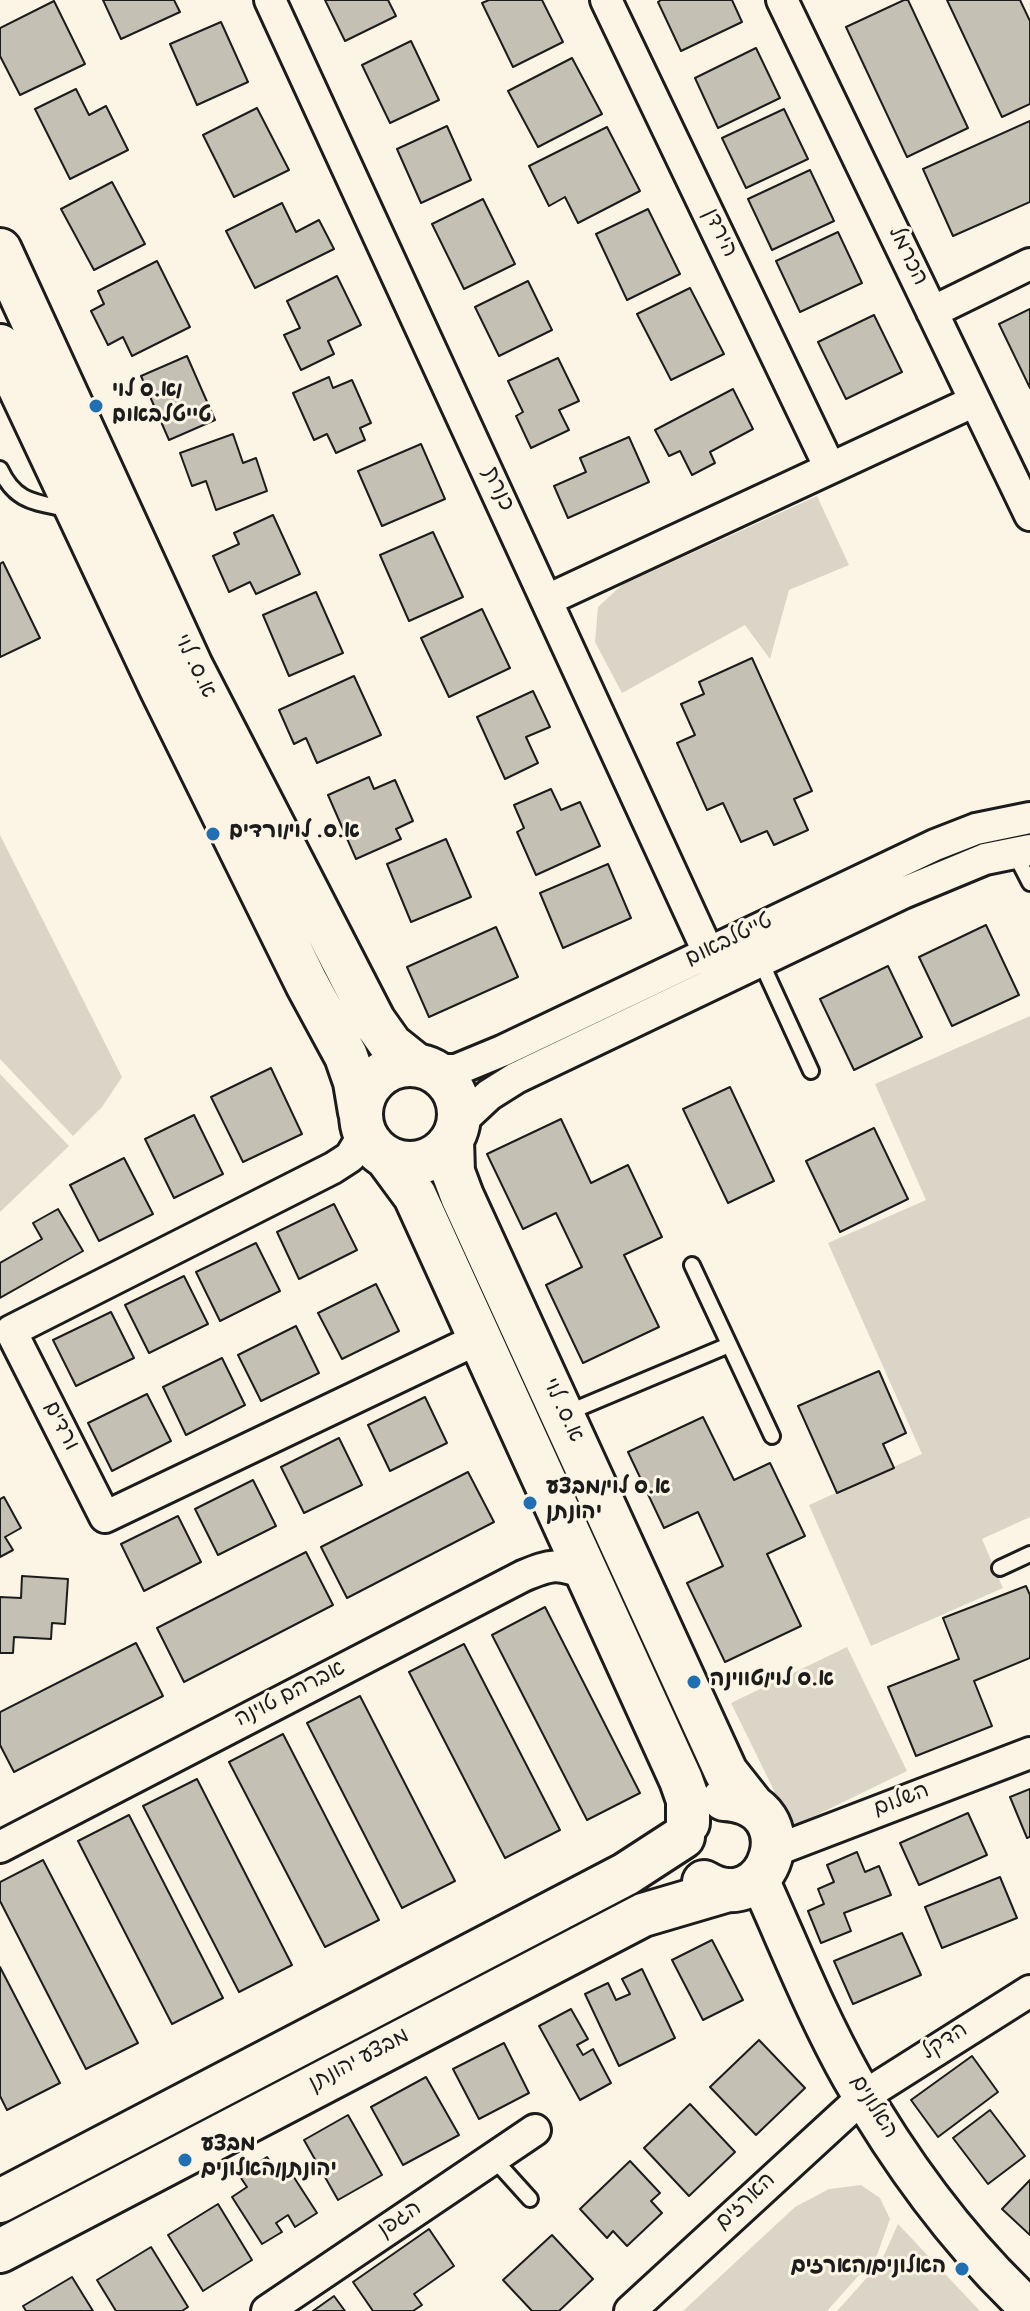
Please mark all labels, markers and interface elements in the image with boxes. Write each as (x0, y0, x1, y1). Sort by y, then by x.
street label: הירדן (695, 205, 741, 263)
street label: הכרמל (880, 223, 932, 291)
place label: א.ס לוי/ טייטלבאום (112, 380, 212, 432)
marker: א.ס לוי/ טייטלבאום (87, 397, 105, 415)
street label: כנרת (474, 464, 518, 516)
street label: א.ס. לוי (166, 631, 220, 703)
place label: א.ס. לוי/ורדים (229, 821, 360, 847)
marker: א.ס. לוי/ורדים (204, 825, 222, 843)
street label: טייטלבאום (682, 910, 778, 974)
street label: א.ס. לוי (535, 1375, 587, 1447)
street label: ורדים (35, 1398, 83, 1456)
place label: א.ס לוי/מבצע יהונתן (546, 1477, 670, 1528)
marker: א.ס לוי/מבצע יהונתן (521, 1494, 539, 1512)
street label: אברהם טוינה (231, 1657, 351, 1735)
place label: א.ס לוי/טווינה (710, 1669, 834, 1695)
marker: א.ס לוי/טווינה (685, 1673, 703, 1691)
street label: השלום (870, 1779, 934, 1825)
street label: הדקל (918, 2018, 974, 2068)
street label: מבצע יהונתן (305, 2025, 415, 2099)
street label: האלונים (842, 2071, 902, 2145)
place label: מבצע יהונתן/האלונים (201, 2134, 337, 2186)
marker: מבצע יהונתן/האלונים (176, 2151, 194, 2169)
street label: הארזים (712, 2169, 782, 2237)
street label: הגפן (374, 2197, 428, 2245)
place label: האלונים/הארזים (791, 2256, 946, 2282)
marker: האלונים/הארזים (953, 2260, 971, 2278)

